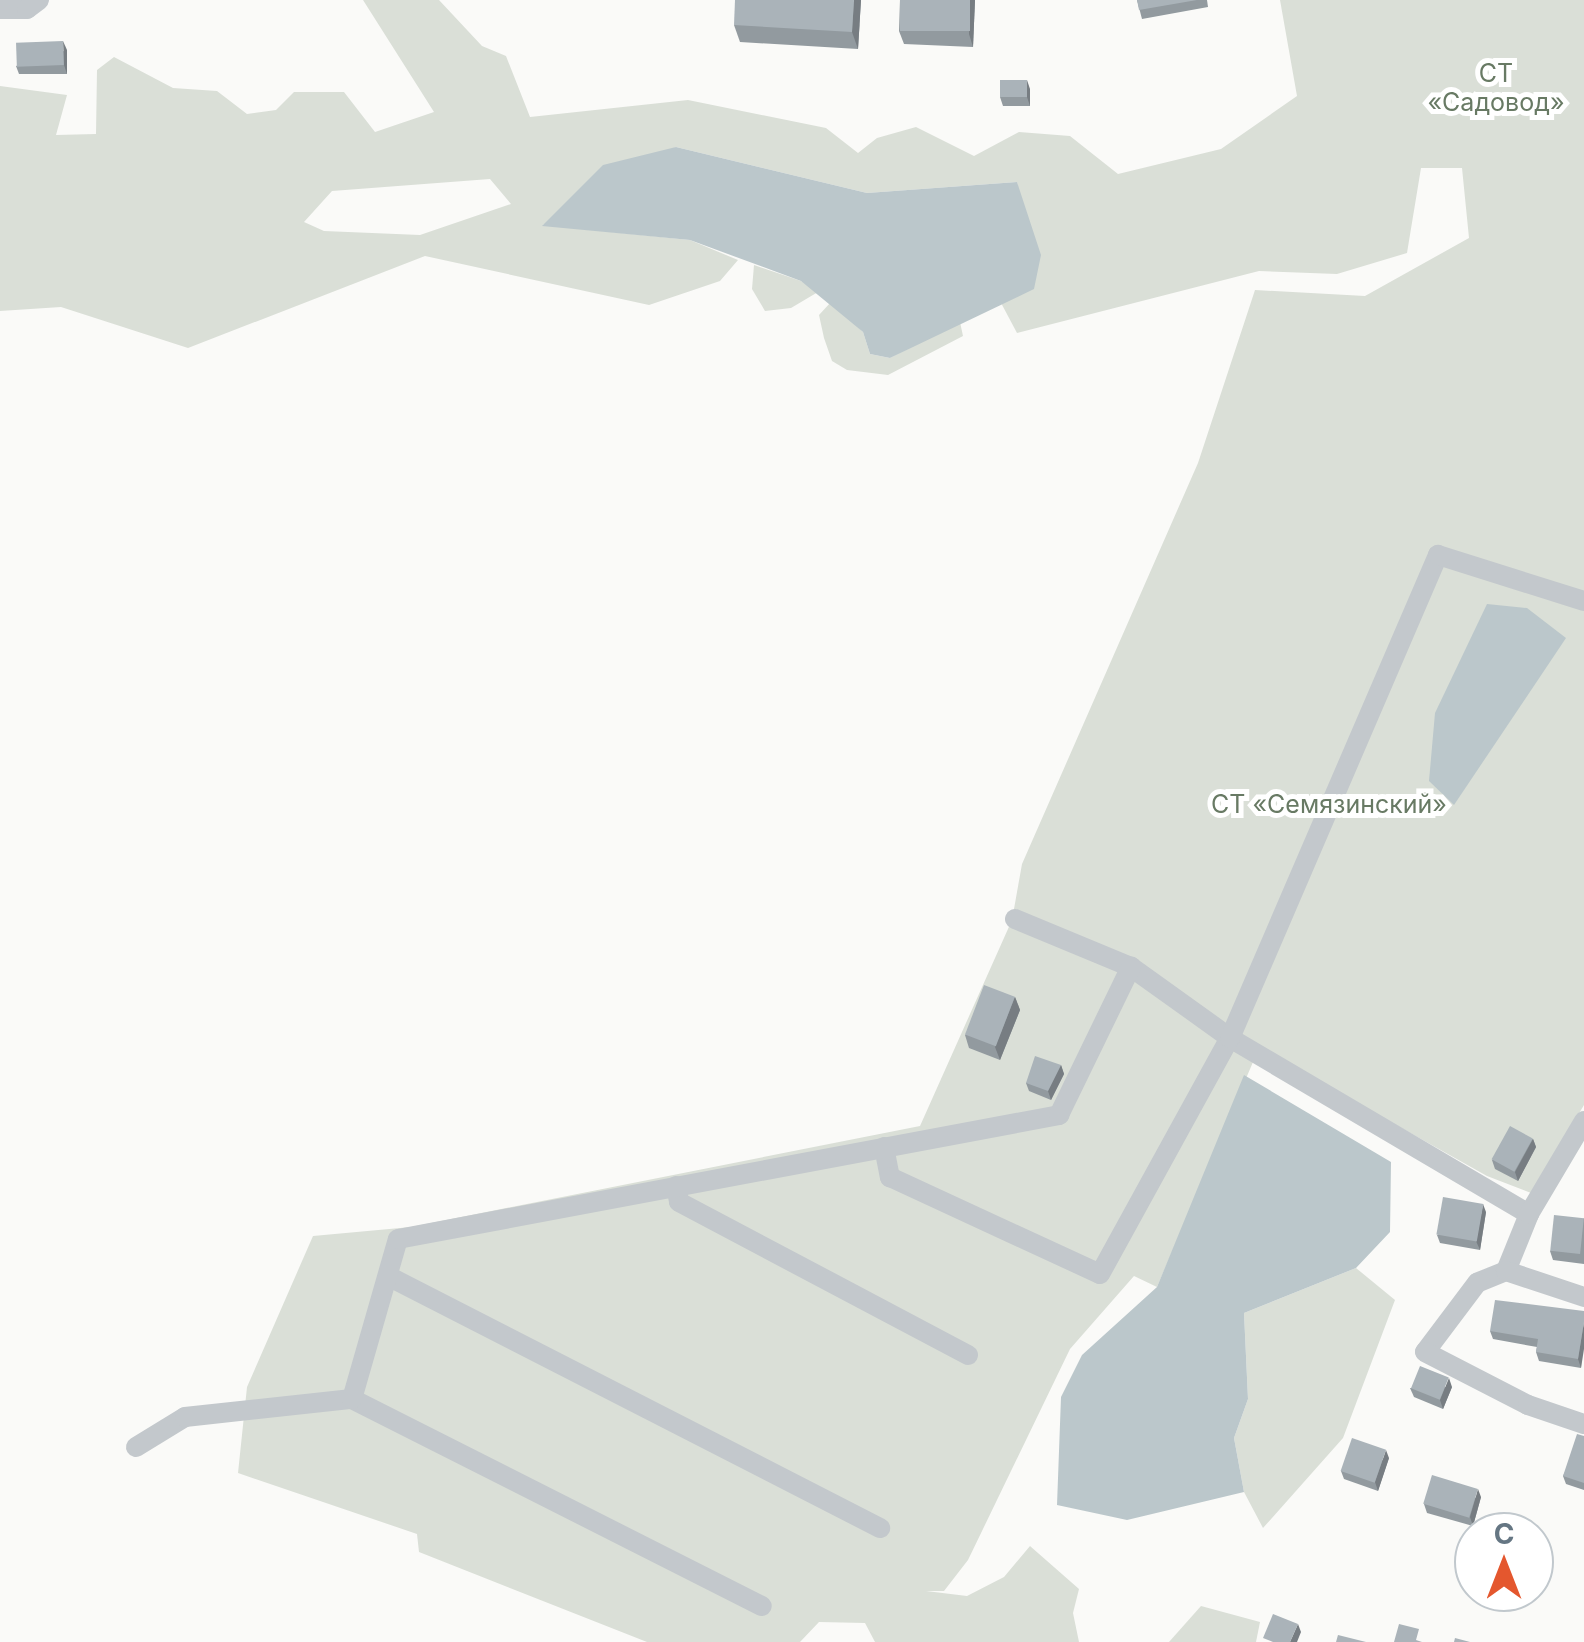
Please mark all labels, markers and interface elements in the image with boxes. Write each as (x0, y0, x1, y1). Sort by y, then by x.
park label: СТ «Садовод» (1428, 59, 1564, 118)
park label: СТ «Семязинский» (1211, 789, 1447, 819)
north arrow (1454, 1512, 1554, 1612)
text: С (1494, 1517, 1514, 1551)

